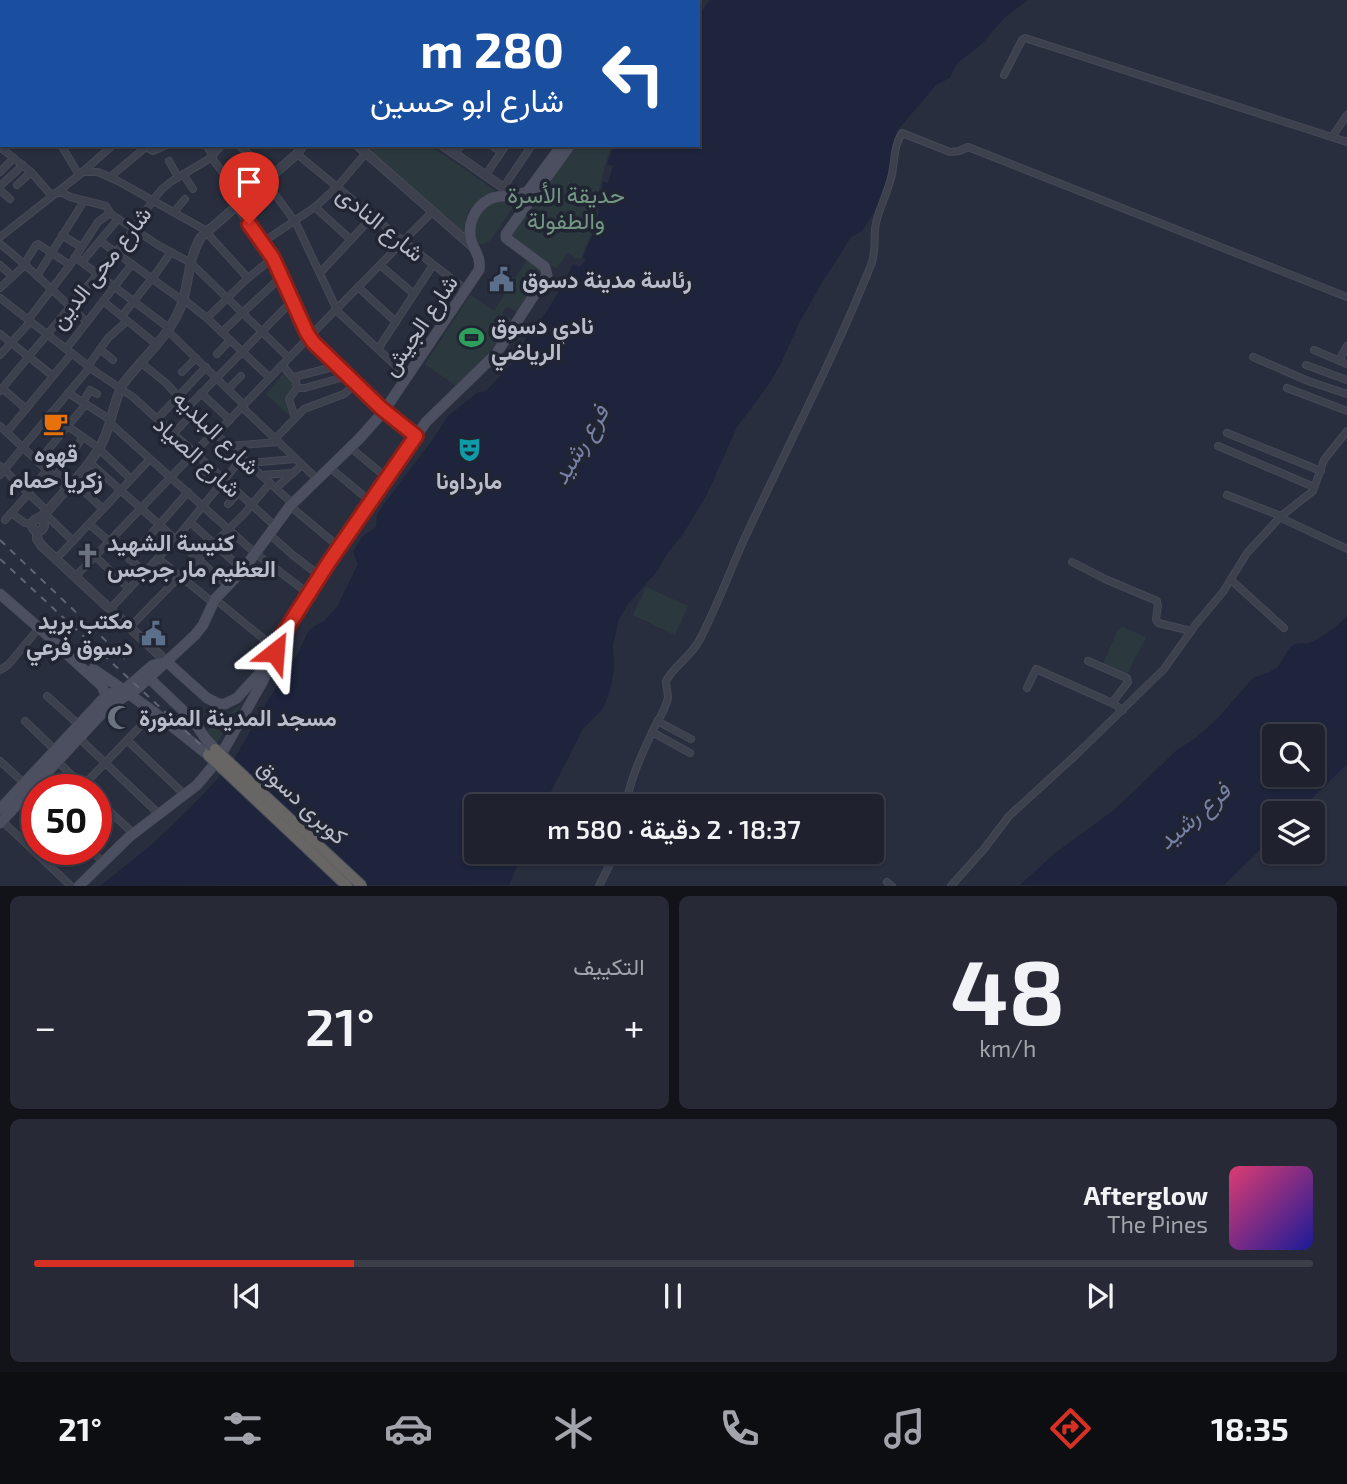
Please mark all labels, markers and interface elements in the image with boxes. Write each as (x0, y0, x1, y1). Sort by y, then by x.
text: 280 m (420, 19, 564, 78)
icon: left (588, 28, 679, 119)
text: شارع ابو حسين (370, 80, 564, 118)
pin (219, 152, 279, 224)
icon: arrive (230, 163, 268, 201)
street label: شارع النادى (330, 179, 430, 269)
park label: حديقة الأسرة والطفولة (507, 180, 625, 236)
street label: شارع محى الدين (43, 200, 159, 336)
public building icon: رئاسة مدينة دسوق (488, 265, 516, 293)
place label: رئاسة مدينة دسوق (522, 265, 692, 295)
street label: شارع الجيش (375, 269, 465, 383)
place label: نادي دسوق الرياضي (491, 311, 594, 372)
sports icon: نادي دسوق الرياضي (457, 324, 485, 352)
street label: شارع البلديه (166, 384, 266, 482)
water label: فرع رشيد (544, 398, 618, 491)
cafe icon: قهوه زكريا حمام (42, 409, 70, 437)
street label: شارع الصياد (146, 409, 248, 505)
theatre icon: مارداونا (455, 436, 483, 464)
place label: قهوه زكريا حمام (9, 439, 103, 495)
place label: مارداونا (436, 466, 502, 496)
place label: كنيسة الشهيد العظيم مار جرجس (107, 528, 276, 584)
church icon: كنيسة الشهيد العظيم مار جرجس (73, 541, 101, 569)
place label: مكتب بريد دسوق فرعي (26, 606, 133, 667)
position arrow (238, 615, 312, 689)
public building icon: مكتب بريد دسوق فرعي (139, 619, 167, 647)
mosque icon: مسجد المدينة المنورة (105, 703, 133, 731)
place label: مسجد المدينة المنورة (139, 703, 337, 733)
map controls (1262, 724, 1325, 864)
button: search (1262, 724, 1325, 787)
street label: كوبرى دسوق (251, 752, 354, 851)
speed limit sign: 50 (21, 774, 112, 865)
water label: فرع رشيد (1151, 775, 1239, 858)
button: layers (1262, 801, 1325, 864)
text: 18:37 · 2 دقيقة · 580 m (547, 813, 801, 844)
text: 48 (950, 934, 1065, 1043)
text: التكييف (573, 952, 645, 980)
text: 21° (305, 994, 375, 1056)
text: − (34, 1003, 56, 1049)
text: + (624, 1003, 645, 1049)
text: km/h (979, 1034, 1036, 1062)
text: Afterglow (1083, 1179, 1208, 1210)
text: The Pines (1107, 1210, 1208, 1238)
icon: previous (228, 1277, 266, 1315)
icon: pause (654, 1277, 692, 1315)
icon: next (1081, 1277, 1119, 1315)
icon: filters (218, 1404, 267, 1453)
icon: car (384, 1404, 433, 1453)
icon: climate (549, 1404, 598, 1453)
icon: phone (715, 1404, 764, 1453)
icon: music (880, 1404, 929, 1453)
icon: directions (1046, 1404, 1095, 1453)
text: 21° (58, 1409, 102, 1447)
text: 18:35 (1211, 1409, 1289, 1447)

